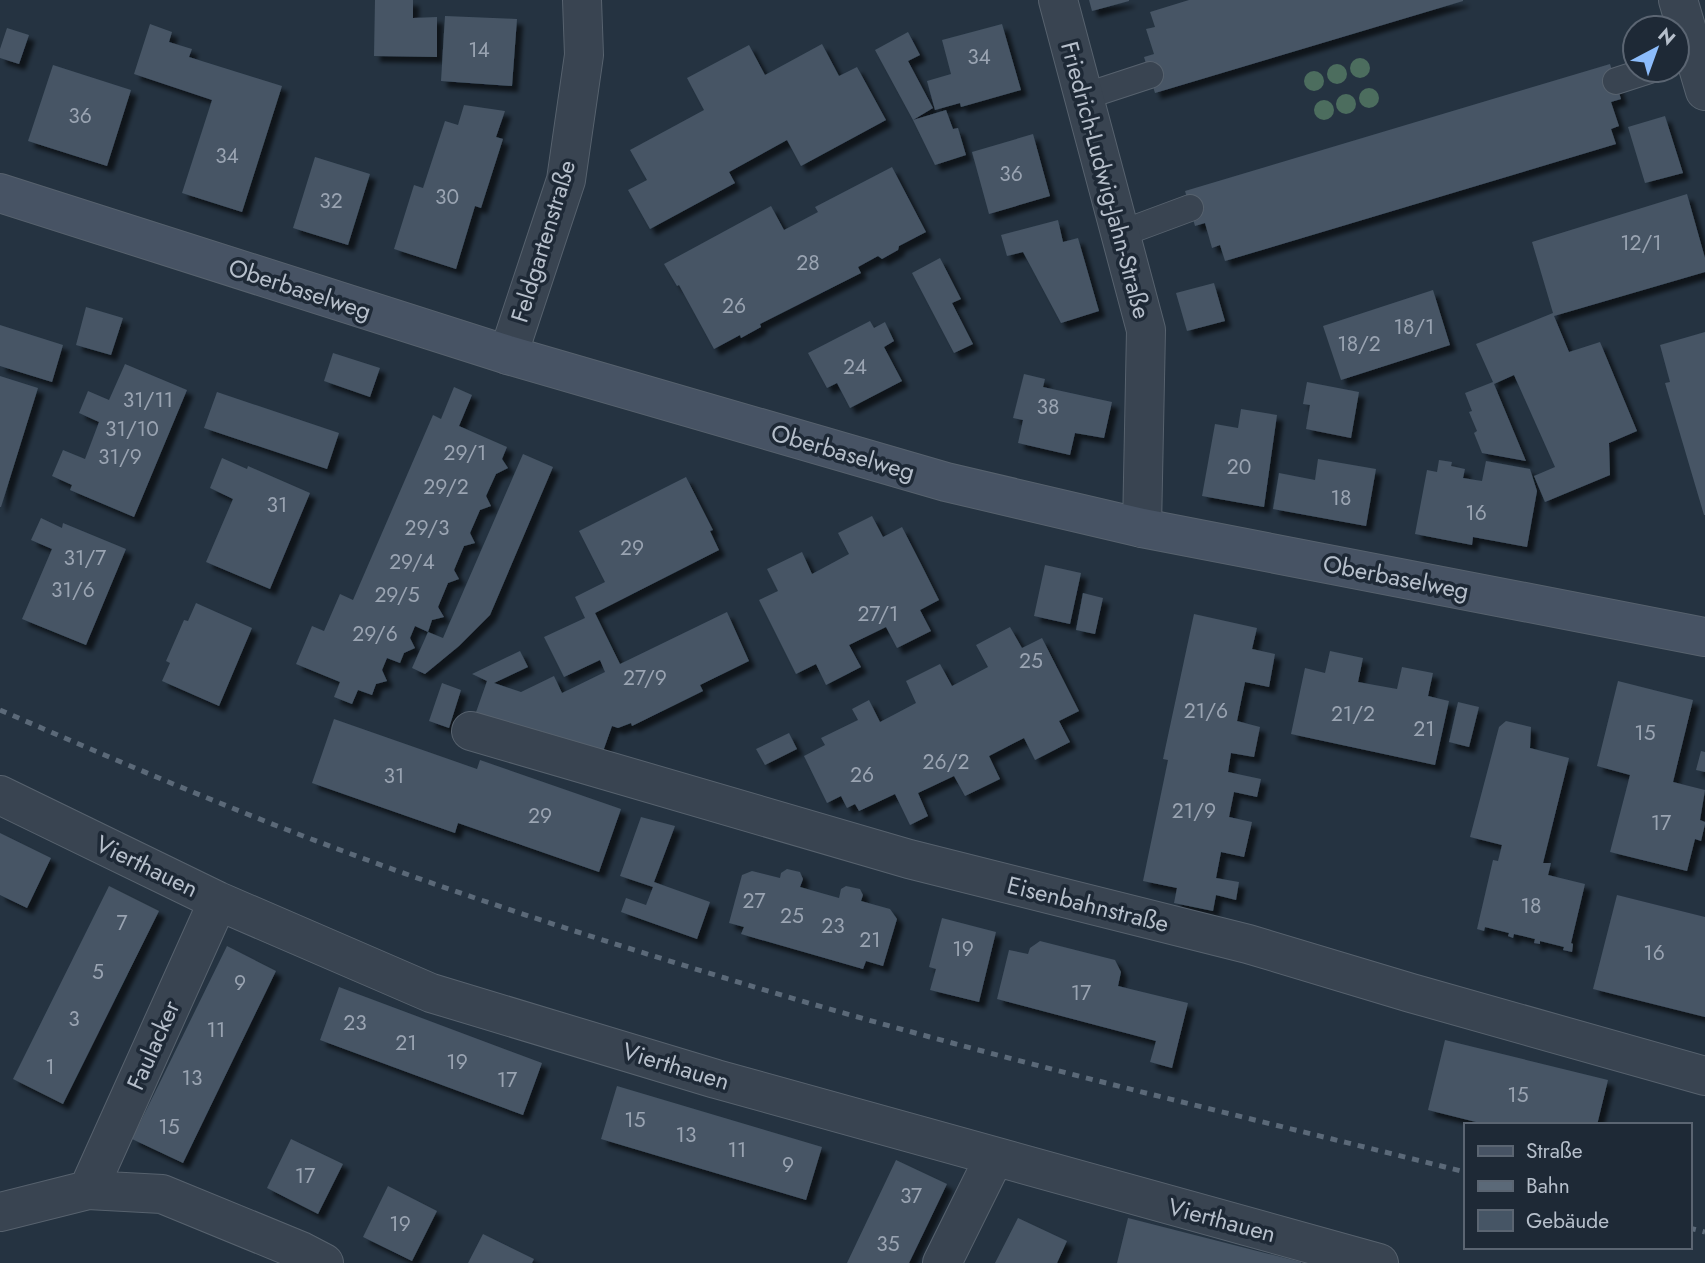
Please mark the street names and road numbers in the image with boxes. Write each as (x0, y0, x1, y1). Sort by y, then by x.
street label: Friedrich-Ludwig-Jahn-Straße (1052, 38, 1160, 322)
street label: Feldgartenstraße (502, 155, 584, 327)
street label: Oberbaselweg (224, 249, 376, 329)
street label: Oberbaselweg (767, 415, 919, 489)
street label: Oberbaselweg (1320, 546, 1472, 608)
street label: Vierthauen (90, 826, 204, 906)
street label: Eisenbahnstraße (1003, 867, 1173, 941)
street label: Faulacker (118, 994, 189, 1095)
street label: Vierthauen (618, 1033, 734, 1099)
street label: Vierthauen (1164, 1189, 1280, 1251)

